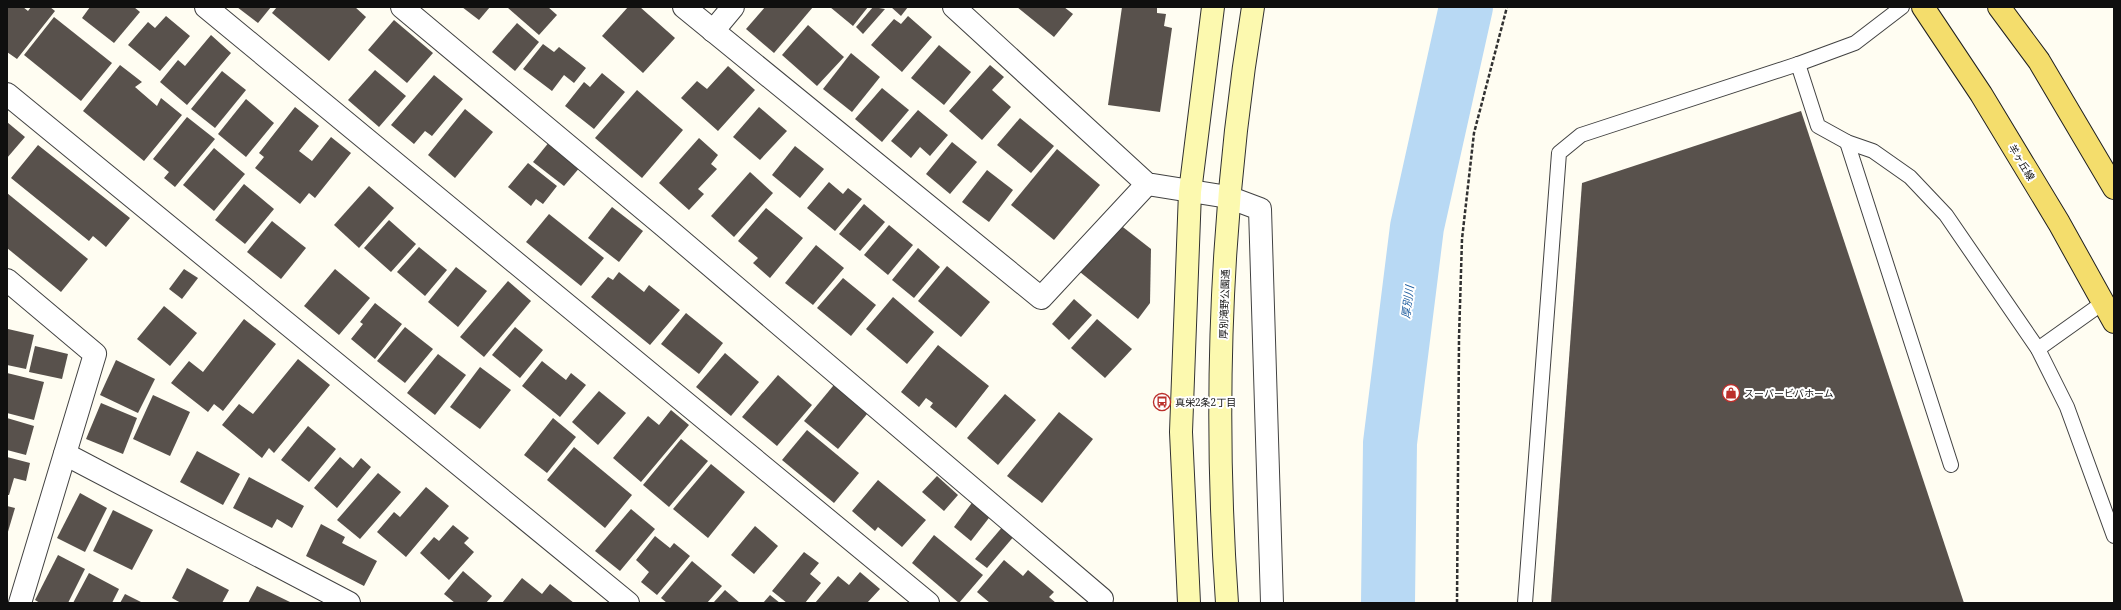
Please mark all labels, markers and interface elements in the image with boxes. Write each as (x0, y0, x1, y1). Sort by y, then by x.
street label: 羊ヶ丘線 (2006, 141, 2038, 183)
street label: 厚別滝野公園通 (1216, 269, 1232, 339)
water label: 厚別川 (1398, 284, 1417, 319)
shop icon: スーパービバホーム (1721, 383, 1741, 403)
place label: スーパービバホーム (1744, 386, 1834, 400)
bus stop icon: 真栄2条2丁目 (1152, 392, 1172, 412)
place label: 真栄2条2丁目 (1175, 395, 1236, 409)

